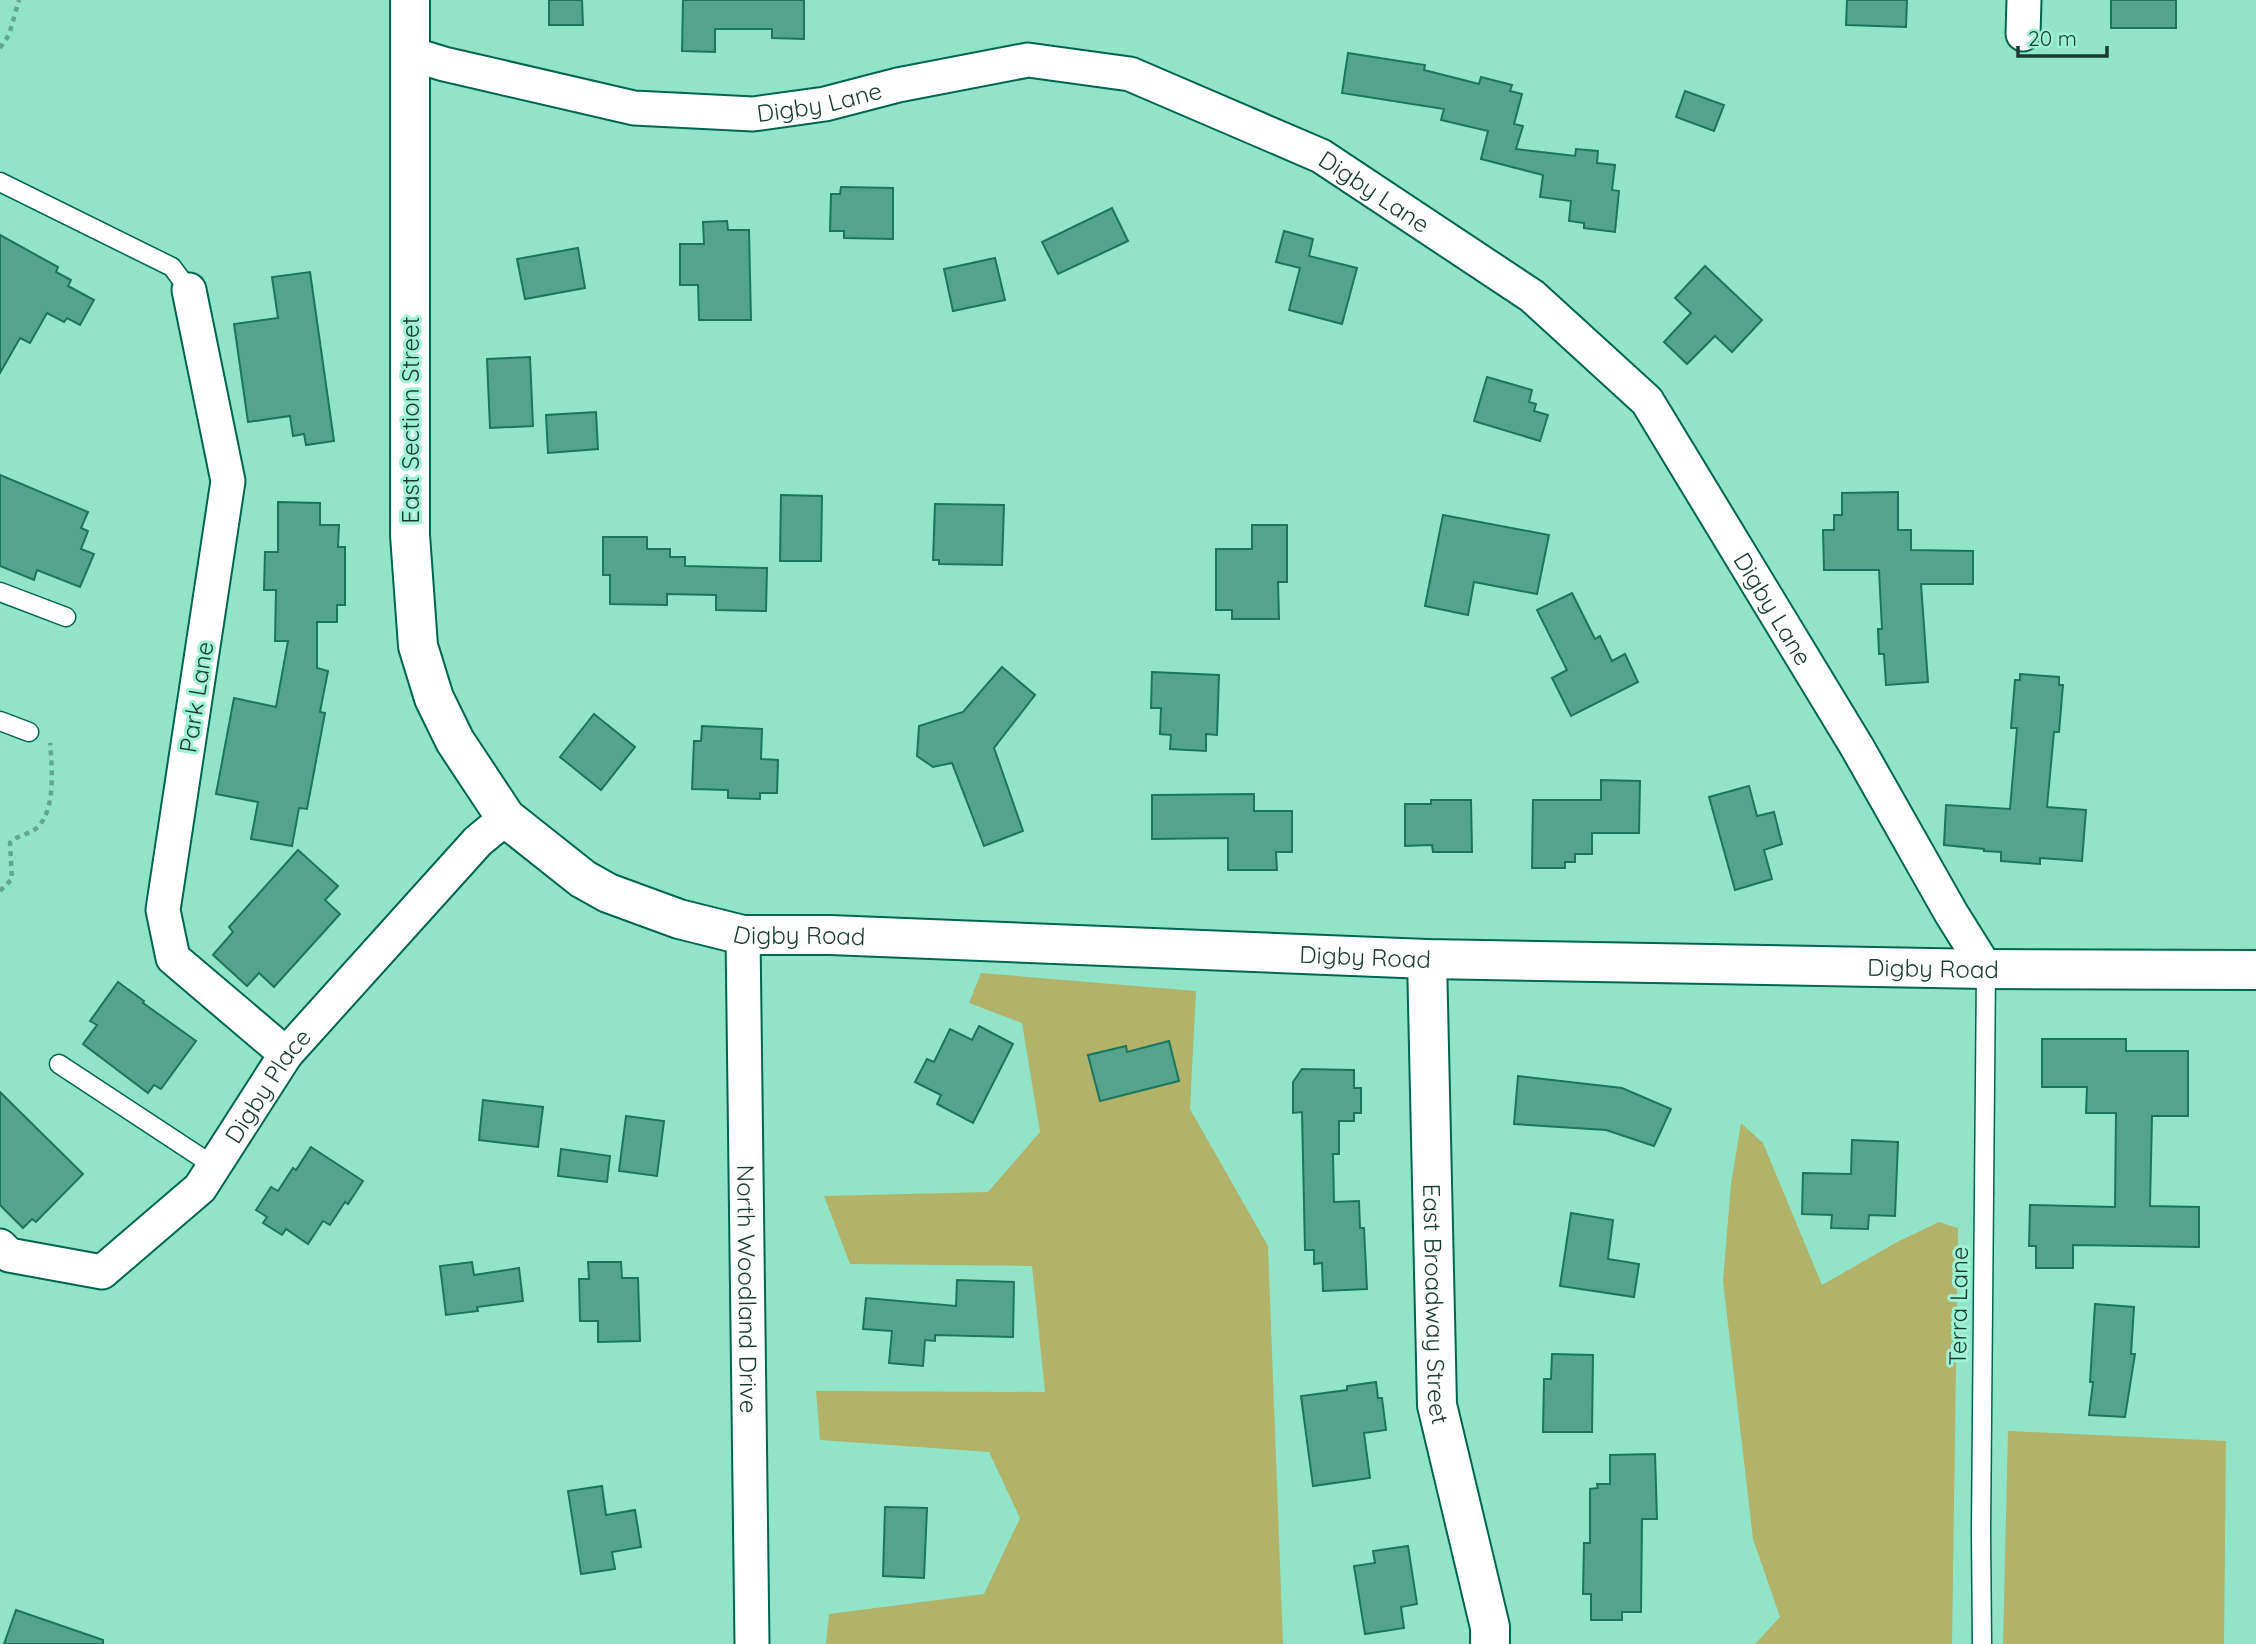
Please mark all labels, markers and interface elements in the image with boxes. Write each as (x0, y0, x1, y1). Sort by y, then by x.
scale bar (2018, 14, 2107, 58)
text: 20 m (2028, 25, 2077, 51)
street label: Digby Lane (755, 75, 885, 128)
street label: Digby Lane (1313, 144, 1436, 239)
street label: East Section Street (395, 316, 425, 524)
street label: Digby Lane (1727, 547, 1819, 671)
street label: Park Lane (172, 639, 220, 755)
street label: Digby Road (730, 918, 866, 952)
street label: Digby Road (1299, 939, 1432, 974)
street label: Digby Road (1867, 952, 1999, 984)
street label: Digby Place (218, 1022, 317, 1149)
street label: North Woodland Drive (731, 1164, 764, 1414)
street label: East Broadway Street (1417, 1183, 1456, 1427)
street label: Terra Lane (1942, 1246, 1974, 1366)

